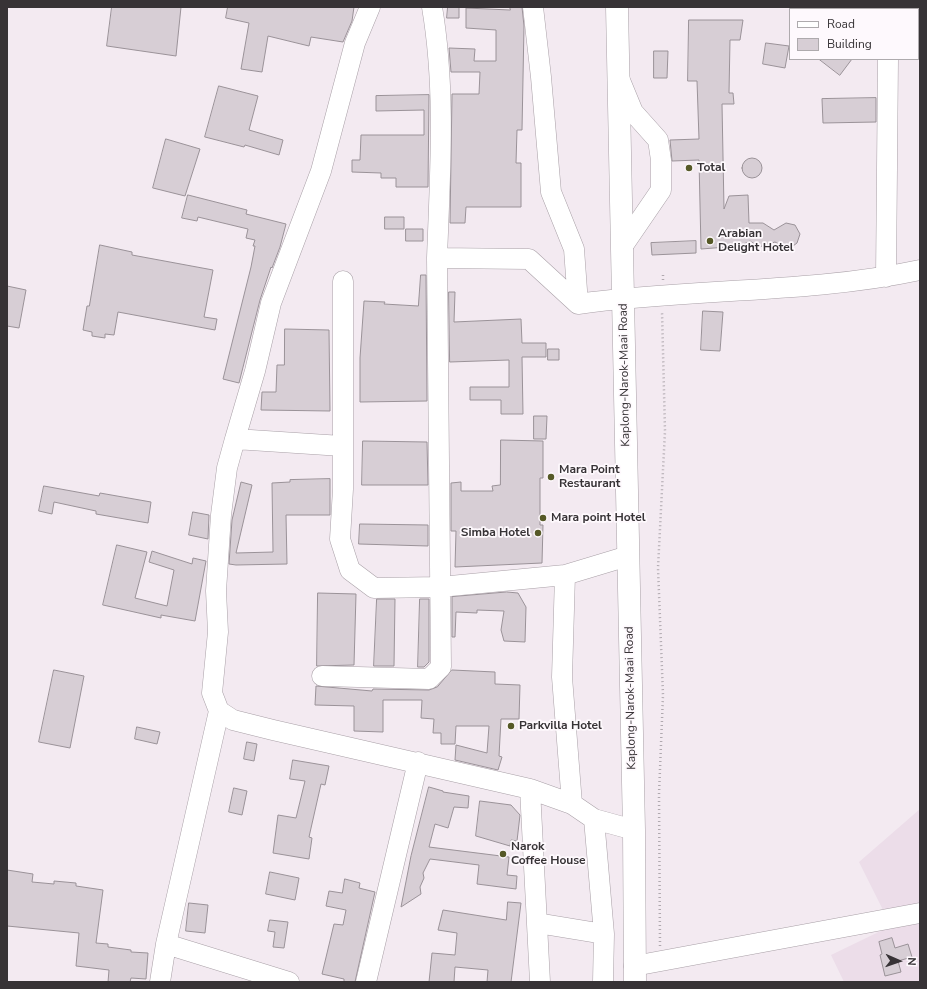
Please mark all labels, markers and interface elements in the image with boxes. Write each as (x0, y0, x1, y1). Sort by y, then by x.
legend (789, 8, 919, 60)
text: Road (827, 16, 855, 32)
text: Building (827, 36, 872, 52)
place label: Total (697, 161, 725, 175)
marker: Total (684, 163, 694, 173)
place label: Arabian Delight Hotel (718, 227, 794, 255)
marker: Arabian Delight Hotel (705, 236, 715, 246)
street label: Kaplong-Narok-Maai Road (617, 303, 633, 447)
place label: Mara Point Restaurant (559, 463, 620, 491)
marker: Mara Point Restaurant (546, 472, 556, 482)
place label: Mara point Hotel (551, 511, 645, 525)
marker: Mara point Hotel (538, 513, 548, 523)
place label: Simba Hotel (461, 526, 530, 540)
marker: Simba Hotel (533, 528, 543, 538)
street label: Kaplong-Narok-Maai Road (623, 626, 639, 770)
place label: Parkvilla Hotel (519, 719, 602, 733)
marker: Parkvilla Hotel (506, 721, 516, 731)
place label: Narok Coffee House (511, 840, 586, 868)
marker: Narok Coffee House (498, 849, 508, 859)
north arrow (879, 941, 919, 981)
text: N (904, 957, 919, 966)

